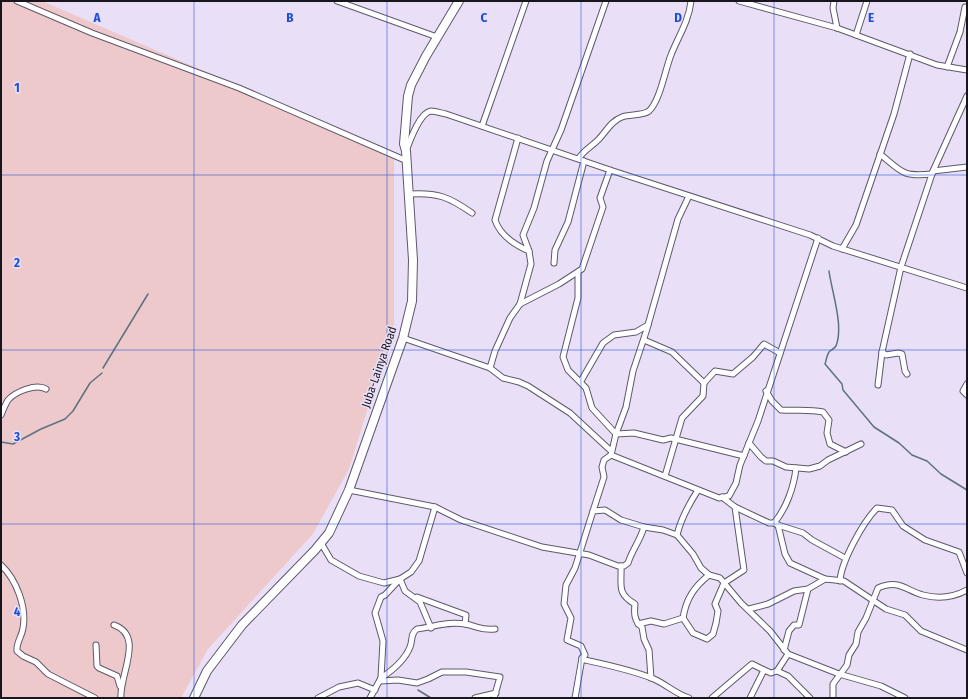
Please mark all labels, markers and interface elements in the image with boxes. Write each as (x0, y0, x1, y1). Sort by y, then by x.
text: A (92, 10, 101, 25)
text: B (286, 10, 294, 25)
text: C (481, 10, 488, 25)
text: D (674, 10, 682, 25)
text: E (868, 10, 874, 25)
text: 1 (14, 80, 20, 95)
text: 2 (13, 255, 20, 270)
street label: Juba-Lainya Road (359, 324, 399, 410)
text: 3 (13, 429, 20, 444)
text: 4 (14, 604, 21, 619)

